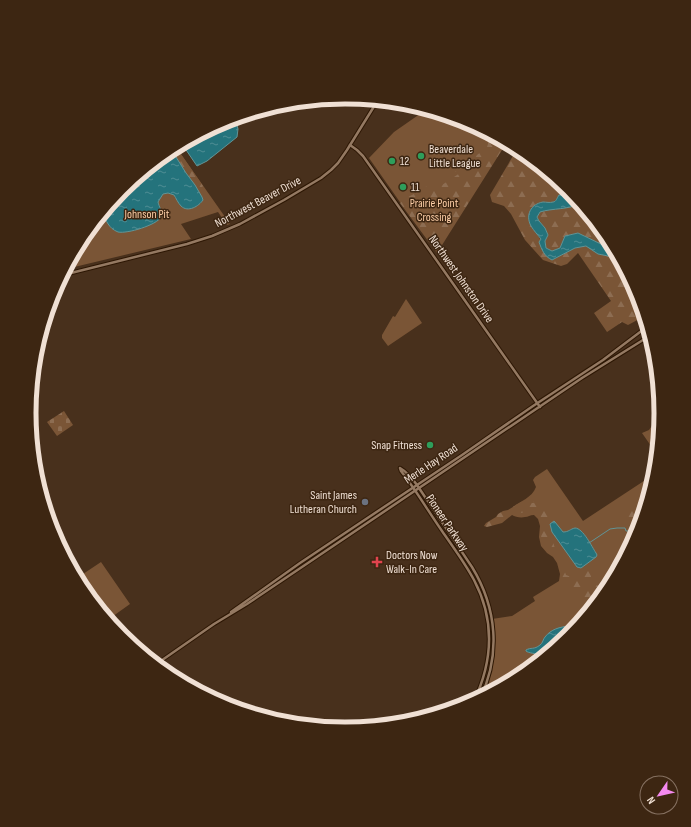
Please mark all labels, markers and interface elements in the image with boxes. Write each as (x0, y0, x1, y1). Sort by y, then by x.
place label: Beaverdale Little League (429, 142, 481, 171)
marker: Beaverdale Little League (416, 151, 426, 161)
place label: 12 (400, 154, 409, 169)
marker: 12 (387, 156, 397, 166)
street label: Northwest Beaver Drive (212, 173, 304, 231)
place label: 11 (411, 180, 420, 195)
marker: 11 (398, 182, 408, 192)
park label: Prairie Point Crossing (410, 196, 459, 225)
park label: Johnson Pit (123, 207, 170, 222)
street label: Northwest Johnston Drive (425, 232, 497, 326)
place label: Snap Fitness (371, 438, 422, 453)
marker: Snap Fitness (425, 440, 435, 450)
street label: Merle Hay Road (401, 441, 461, 487)
place label: Saint James Lutheran Church (290, 488, 357, 517)
street label: Pioneer Parkway (422, 492, 472, 555)
marker: Saint James Lutheran Church (360, 497, 370, 507)
place label: Doctors Now Walk-In Care (386, 548, 438, 577)
marker: Doctors Now Walk-In Care (371, 556, 383, 568)
north arrow (639, 775, 679, 815)
text: N (644, 794, 658, 806)

